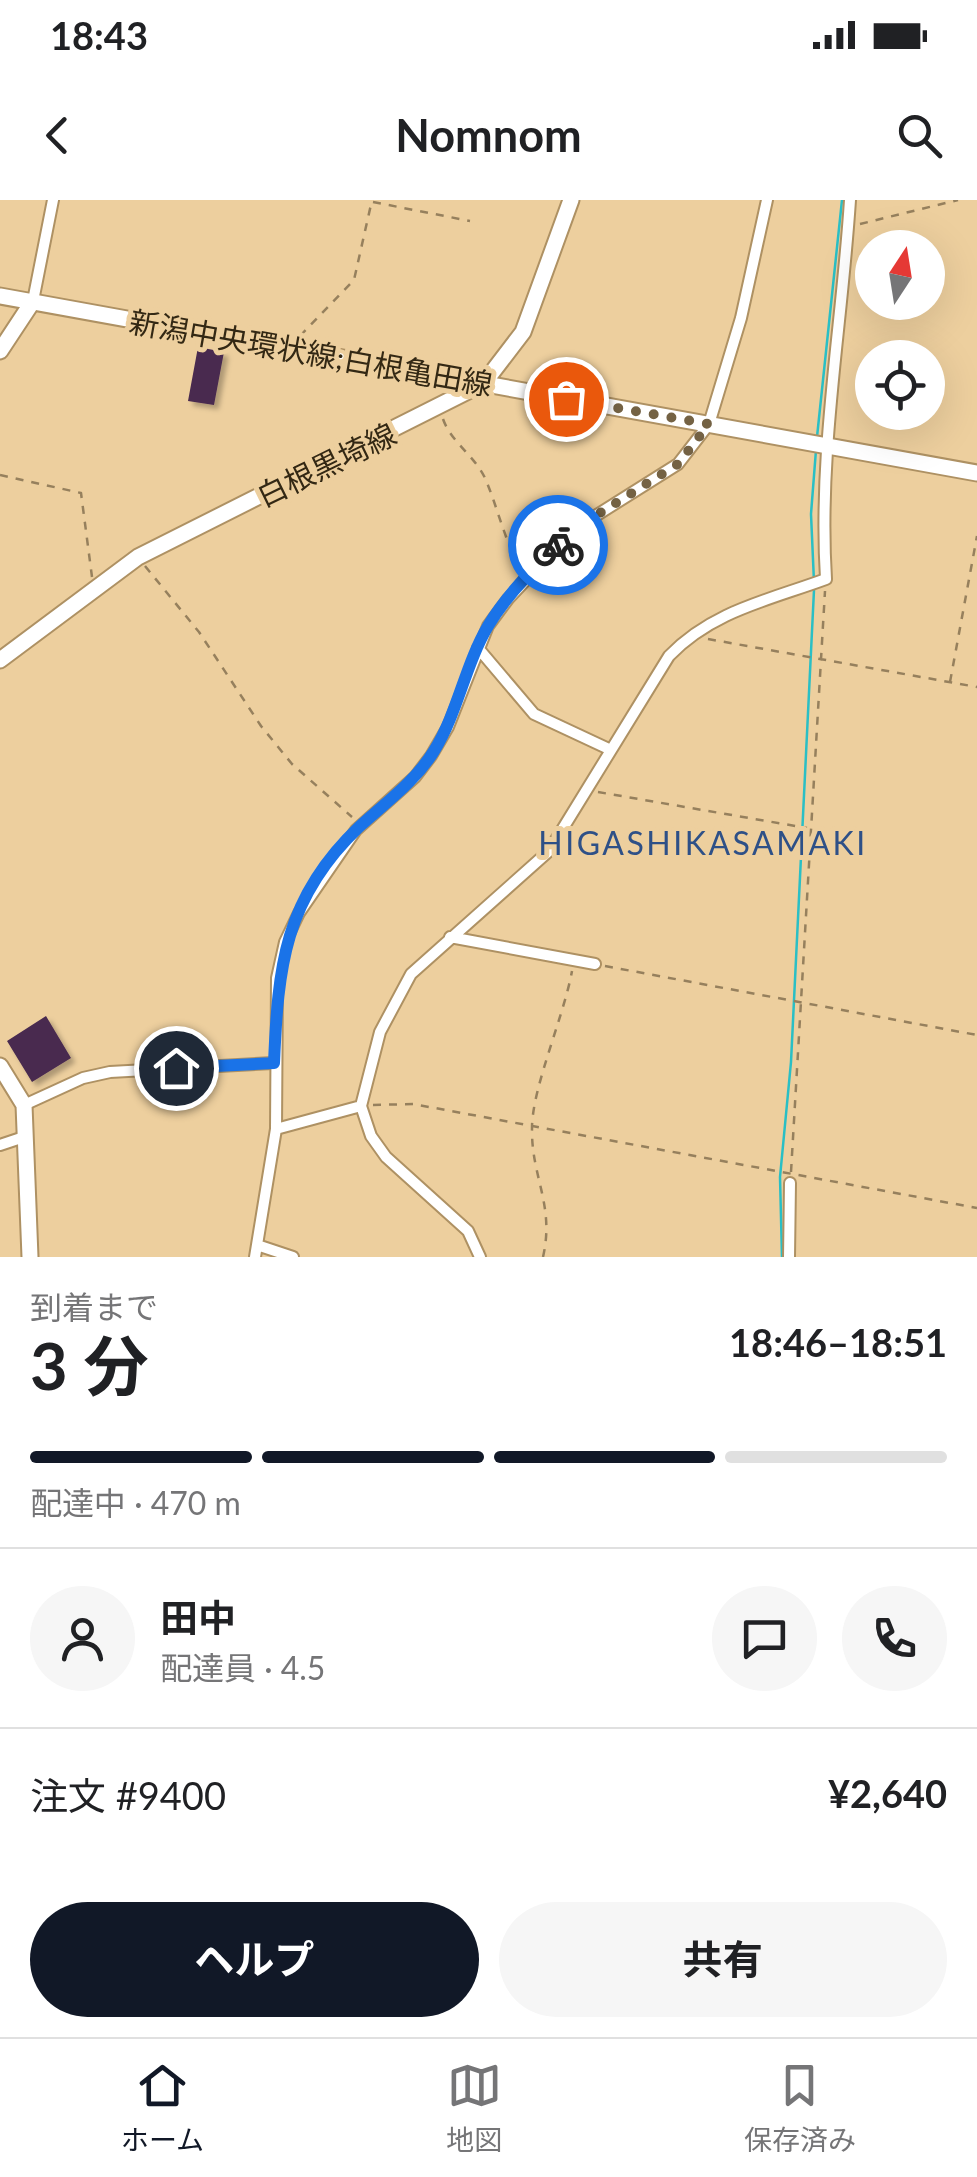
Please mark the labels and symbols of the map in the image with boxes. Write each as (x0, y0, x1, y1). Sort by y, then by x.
north arrow (855, 230, 945, 320)
street label: 新潟中央環状線;白根亀田線 (127, 302, 495, 402)
pin (524, 357, 609, 442)
street label: 白根黒埼線 (251, 415, 401, 513)
courier (508, 495, 608, 595)
district label: HIGASHIKASAMAKI (538, 823, 868, 862)
pin (134, 1026, 219, 1111)

